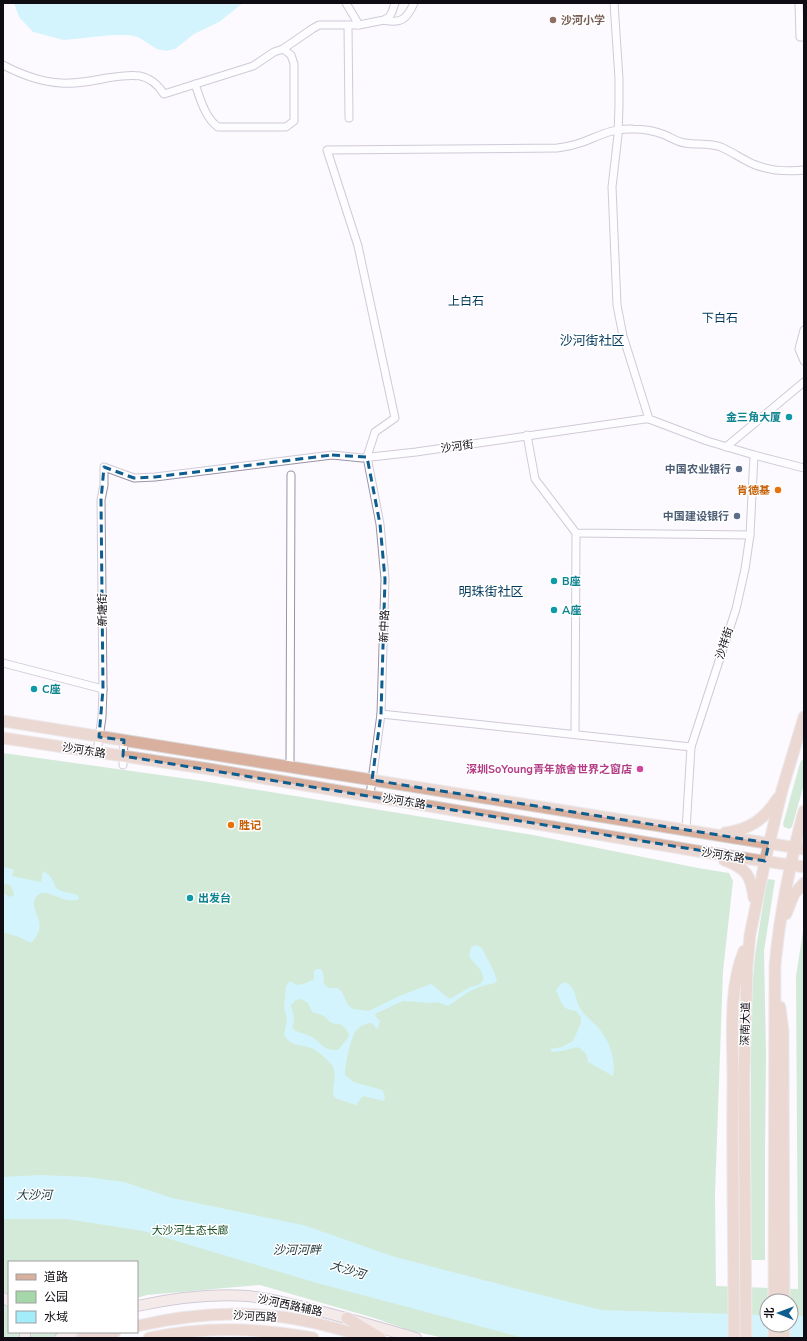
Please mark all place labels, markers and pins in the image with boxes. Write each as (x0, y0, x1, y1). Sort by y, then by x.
place label: 沙河小学 (561, 13, 605, 28)
marker: 沙河小学 (548, 15, 558, 25)
place label: 金三角大厦 (726, 410, 781, 425)
marker: 金三角大厦 (784, 412, 794, 422)
place label: 中国农业银行 (665, 462, 731, 477)
marker: 中国农业银行 (734, 464, 744, 474)
place label: 肯德基 (737, 483, 770, 498)
marker: 肯德基 (773, 485, 783, 495)
place label: 中国建设银行 (663, 509, 729, 524)
marker: 中国建设银行 (732, 511, 742, 521)
place label: B座 (562, 574, 581, 589)
marker: B座 (549, 576, 559, 586)
place label: A座 (562, 603, 581, 618)
marker: A座 (549, 605, 559, 615)
place label: C座 (42, 682, 60, 697)
marker: C座 (29, 684, 39, 694)
place label: 深圳SoYoung青年旅舍世界之窗店 (466, 762, 632, 777)
marker: 深圳SoYoung青年旅舍世界之窗店 (635, 764, 645, 774)
place label: 胜记 (239, 818, 261, 833)
marker: 胜记 (226, 820, 236, 830)
place label: 出发台 (198, 891, 231, 906)
marker: 出发台 (185, 893, 195, 903)

